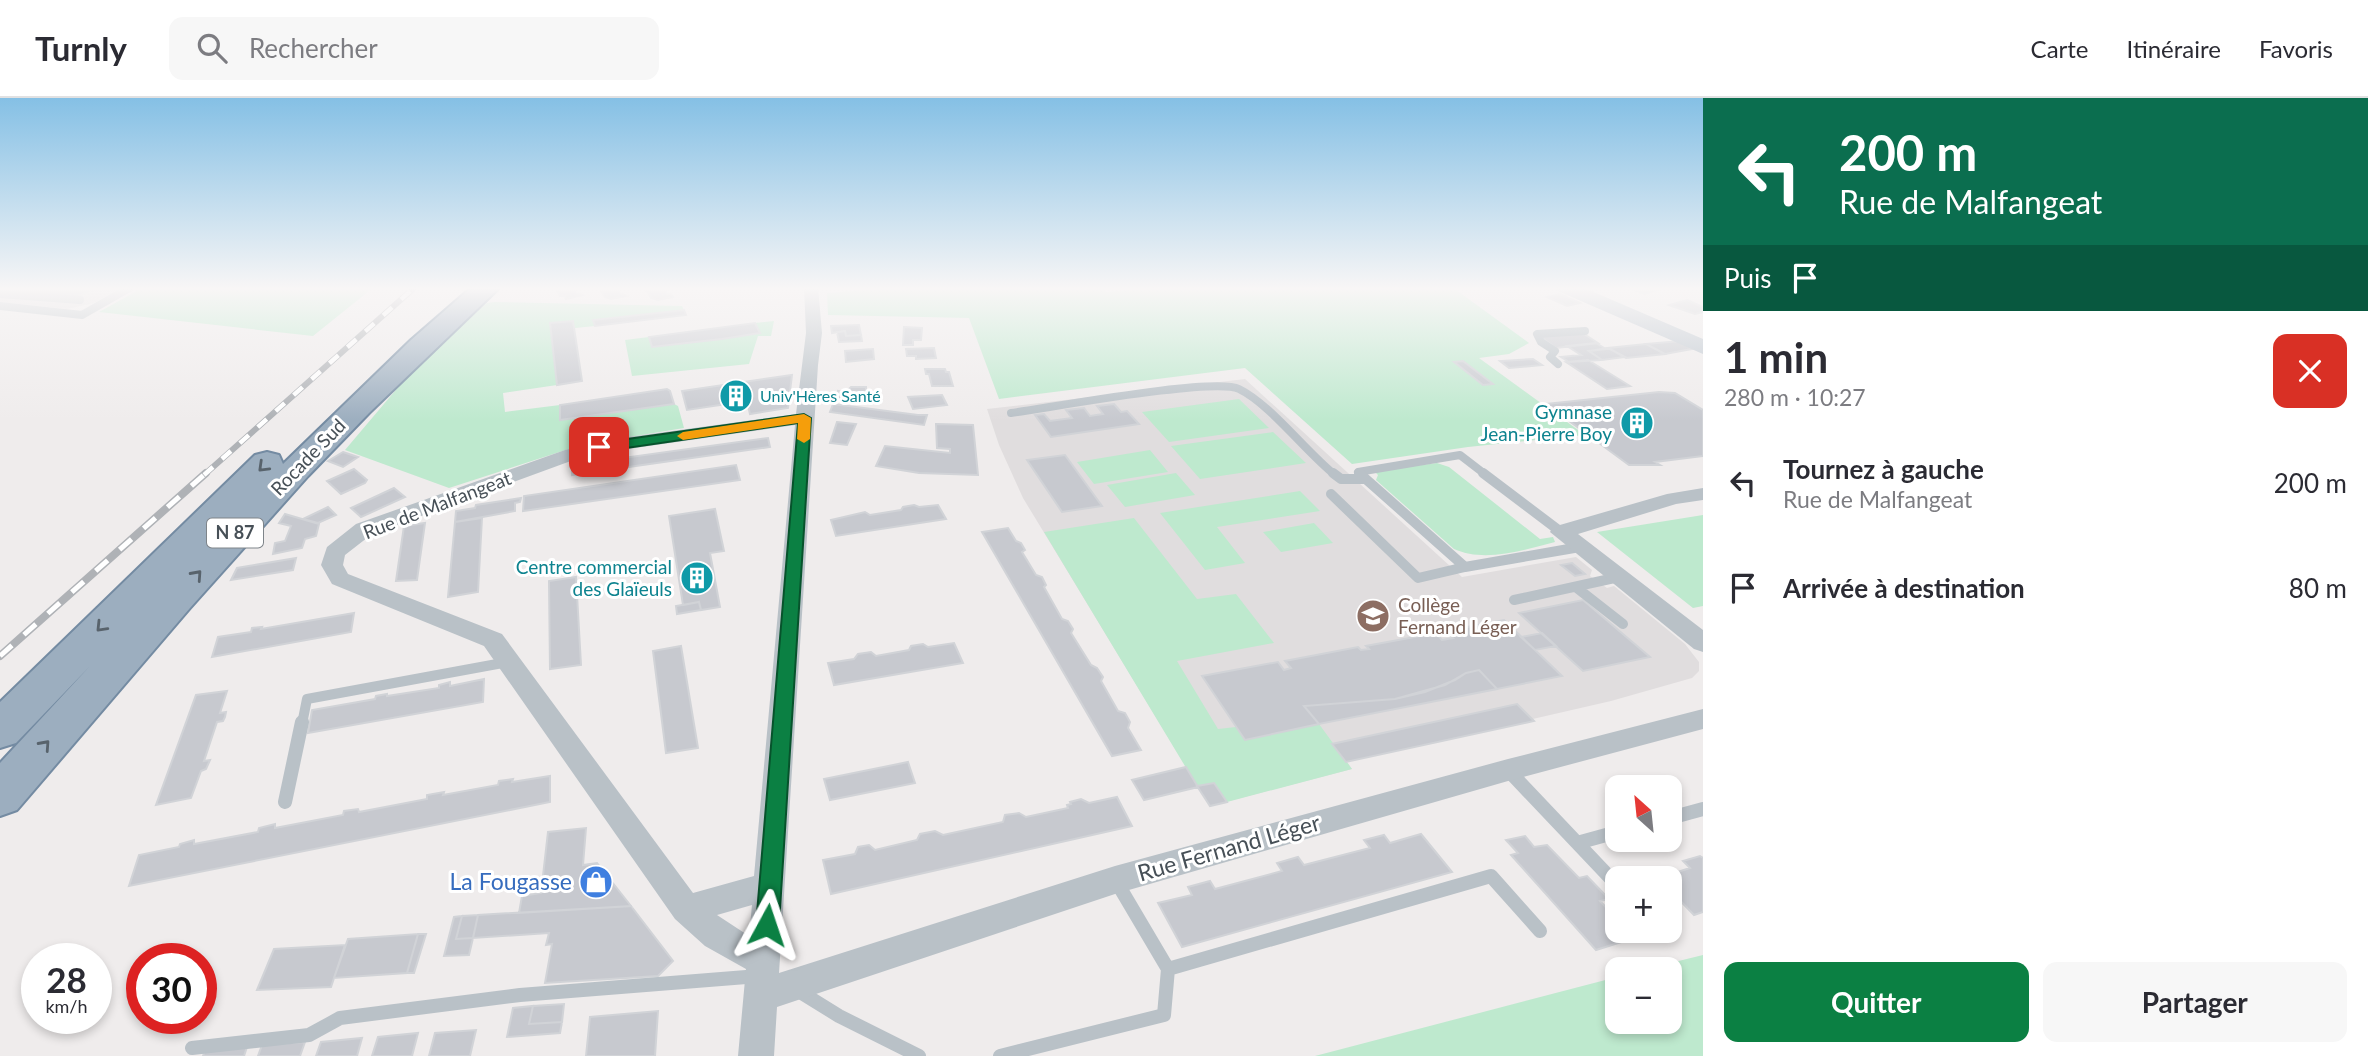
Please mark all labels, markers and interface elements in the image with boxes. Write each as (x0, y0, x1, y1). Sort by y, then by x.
search box (169, 17, 659, 80)
text: Turnly (35, 28, 127, 68)
icon: search (193, 29, 231, 67)
text: Rechercher (249, 32, 378, 64)
text: Carte (2031, 34, 2089, 63)
text: Itinéraire (2127, 34, 2221, 63)
text: Favoris (2259, 34, 2333, 63)
text: 200 m (1839, 123, 1977, 181)
icon: left (1724, 126, 1815, 217)
text: Rue de Malfangeat (1839, 182, 2102, 221)
icon: arrive (1786, 259, 1824, 297)
text: Puis (1724, 262, 1772, 294)
text: 1 min (1724, 332, 1828, 382)
button: close (2273, 334, 2347, 408)
building icon: Univ'Hères Santé (717, 377, 755, 415)
text: 280 m · 10:27 (1724, 383, 1866, 411)
place label: Univ'Hères Santé (760, 386, 881, 405)
place label: Gymnase Jean-Pierre Boy (1480, 400, 1612, 445)
building icon: Gymnase Jean-Pierre Boy (1618, 404, 1656, 442)
street label: Rocade Sud (266, 414, 350, 500)
pin (569, 417, 629, 477)
icon: arrive (580, 428, 618, 466)
text: Tournez à gauche (1783, 453, 1984, 485)
one-way arrow (258, 458, 271, 471)
icon: left (1724, 464, 1762, 502)
street label: Rue de Malfangeat (360, 466, 514, 543)
text: 200 m (2274, 467, 2347, 499)
text: Rue de Malfangeat (1783, 485, 1972, 513)
road number: N 87 (207, 519, 263, 548)
place label: Centre commercial des Glaïeuls (516, 555, 672, 600)
building icon: Centre commercial des Glaïeuls (678, 559, 716, 597)
icon: arrive (1724, 569, 1762, 607)
one-way arrow (189, 570, 201, 583)
text: Arrivée à destination (1783, 572, 2025, 604)
text: 80 m (2289, 572, 2347, 604)
place label: Collège Fernand Léger (1398, 593, 1517, 638)
school or university icon: Collège Fernand Léger (1354, 597, 1392, 635)
one-way arrow (97, 619, 110, 632)
one-way arrow (37, 740, 49, 753)
north arrow (1605, 775, 1682, 852)
map controls (1605, 775, 1682, 1034)
street label: Rue Fernand Léger (1134, 807, 1324, 886)
shop icon: La Fougasse (577, 863, 615, 901)
button: + (1605, 866, 1682, 943)
place label: La Fougasse (450, 867, 572, 895)
position arrow (730, 888, 804, 962)
speed limit sign: 30 (126, 943, 217, 1034)
button: − (1605, 957, 1682, 1034)
text: 28 (46, 958, 87, 1000)
button: Quitter (1724, 962, 2029, 1042)
button: Partager (2043, 962, 2347, 1042)
text: km/h (45, 995, 88, 1017)

